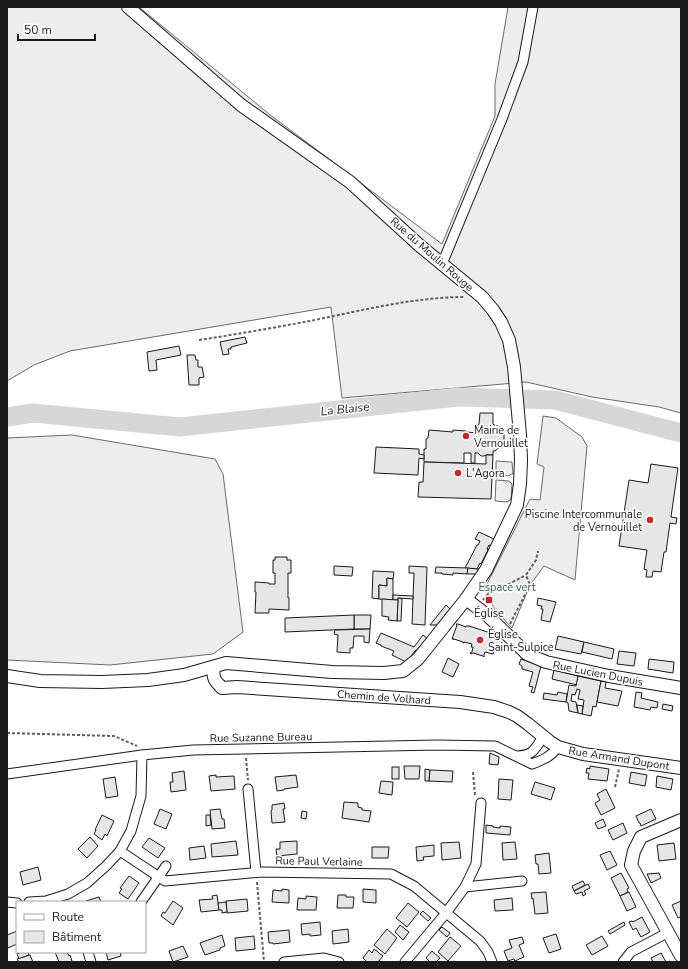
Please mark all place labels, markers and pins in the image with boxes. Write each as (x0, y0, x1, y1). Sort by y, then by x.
place label: Mairie de Vernouillet (473, 423, 528, 451)
marker: Mairie de Vernouillet (461, 431, 471, 441)
place label: L'Agora (466, 466, 505, 481)
marker: L'Agora (453, 468, 463, 478)
place label: Piscine Intercommunale de Vernouillet (525, 507, 642, 535)
marker: Piscine Intercommunale de Vernouillet (645, 515, 655, 525)
marker: Église (484, 595, 494, 605)
place label: Église (474, 605, 504, 621)
place label: Église Saint-Sulpice (488, 626, 554, 655)
marker: Église Saint-Sulpice (475, 635, 485, 645)

